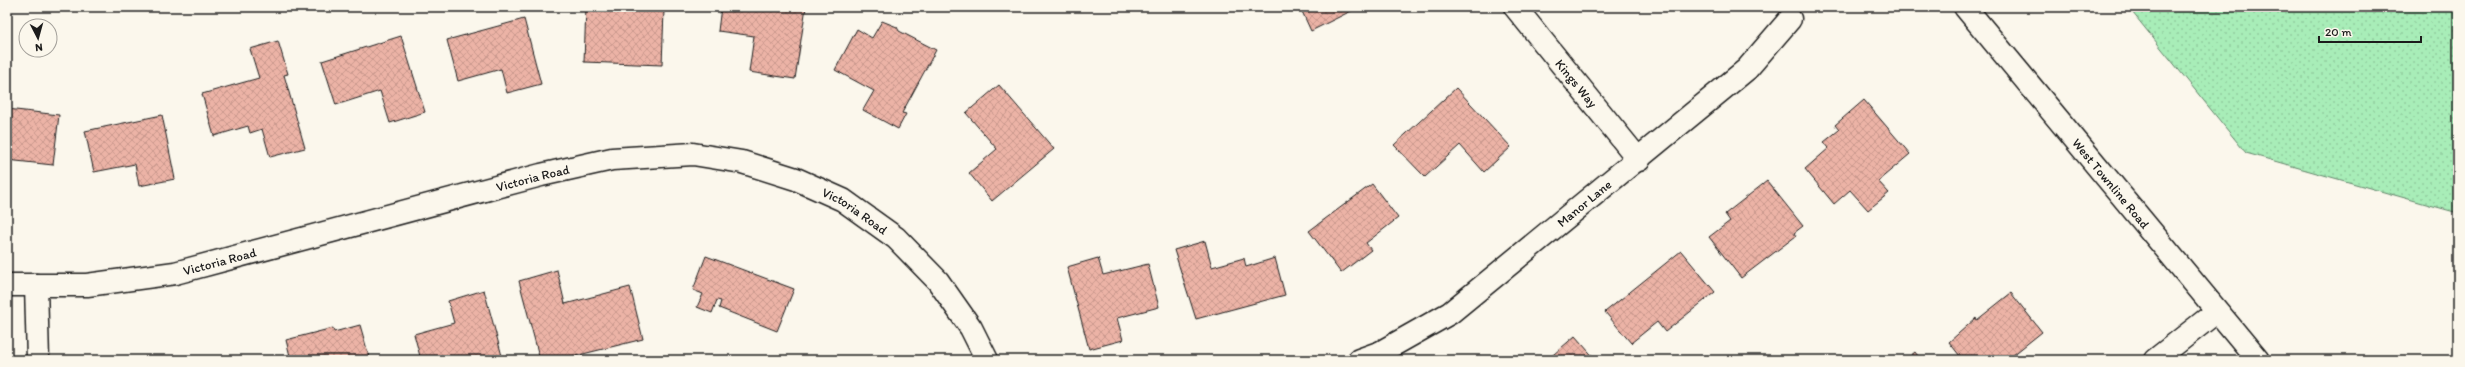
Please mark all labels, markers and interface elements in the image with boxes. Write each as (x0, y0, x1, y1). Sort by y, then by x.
north arrow (18, 18, 58, 58)
scale bar (2319, 18, 2421, 44)
text: 20 m (2325, 25, 2352, 39)
text: N (35, 41, 43, 54)
street label: Kings Way (1552, 56, 1600, 111)
street label: West Townline Road (2069, 135, 2153, 232)
street label: Victoria Road (494, 162, 571, 195)
street label: Manor Lane (1554, 177, 1614, 230)
street label: Victoria Road (820, 185, 890, 238)
street label: Victoria Road (181, 245, 258, 279)

